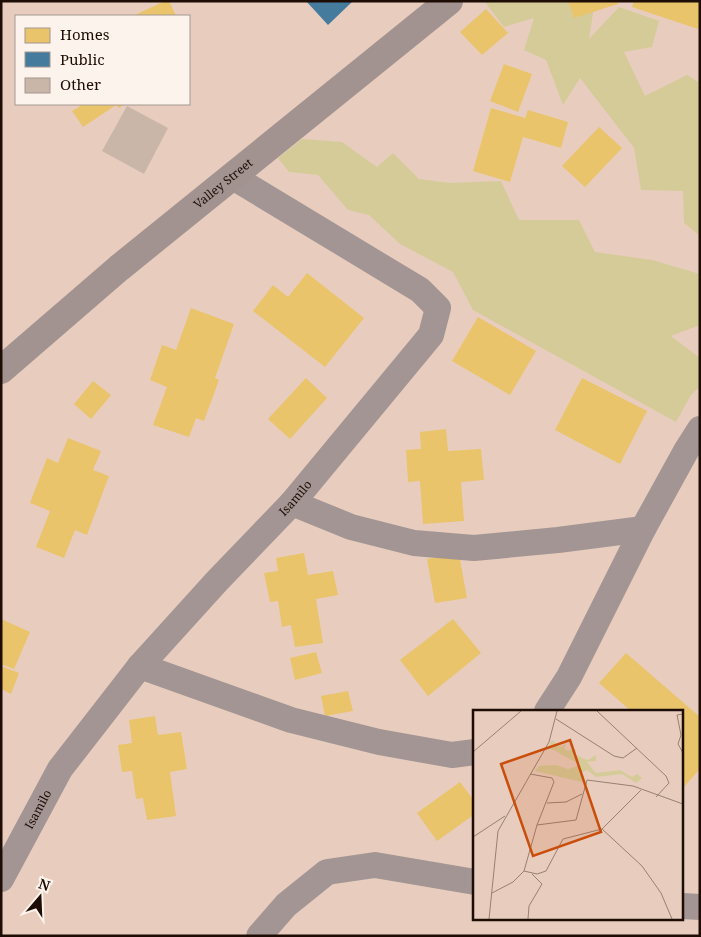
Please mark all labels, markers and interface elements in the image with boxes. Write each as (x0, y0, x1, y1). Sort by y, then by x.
legend (15, 15, 190, 105)
text: Homes (60, 24, 110, 44)
text: Public (60, 49, 105, 69)
text: Other (60, 74, 101, 94)
street label: Valley Street (190, 154, 256, 212)
street label: Isamilo (275, 476, 315, 520)
inset map (473, 710, 684, 920)
street label: Isamilo (20, 786, 55, 832)
north arrow (15, 872, 65, 922)
text: N (36, 873, 53, 895)

